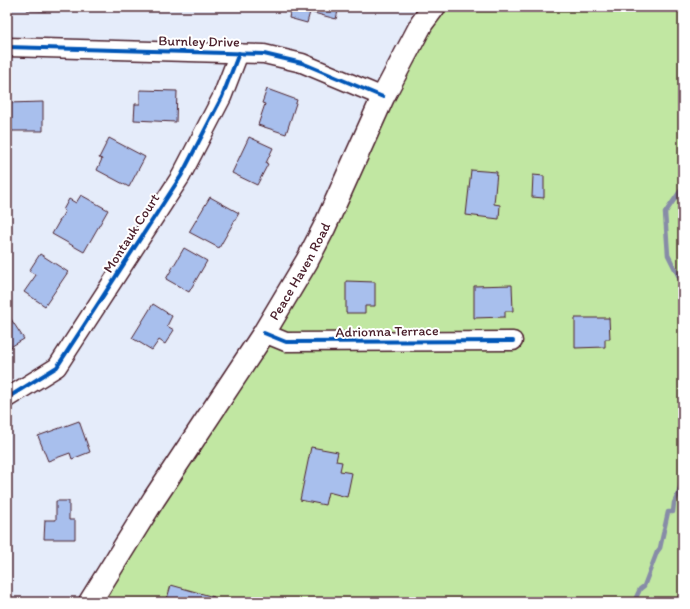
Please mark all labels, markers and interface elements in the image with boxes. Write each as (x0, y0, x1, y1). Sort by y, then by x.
street label: Burnley Drive (158, 32, 240, 51)
street label: Montauk Court (100, 190, 163, 276)
street label: Peace Haven Road (266, 220, 335, 323)
street label: Adrionna Terrace (335, 322, 439, 341)

